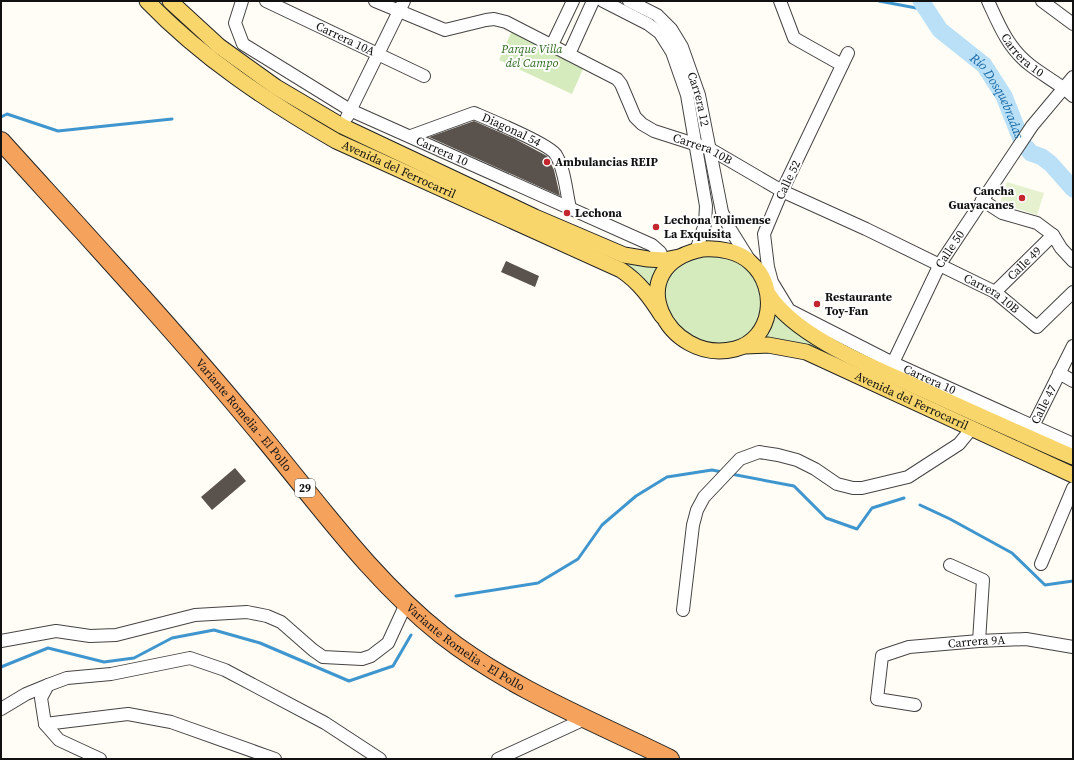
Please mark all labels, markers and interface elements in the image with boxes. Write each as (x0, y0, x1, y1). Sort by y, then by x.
street label: Carrera 10A (313, 18, 378, 60)
street label: Carrera 10 (997, 30, 1047, 81)
park label: Parque Villa del Campo (500, 41, 563, 71)
water label: Río Dosquebradas (966, 49, 1028, 141)
street label: Carrera 12 (683, 70, 713, 128)
street label: Diagonal 54 (479, 109, 544, 150)
street label: Carrera 10B (671, 130, 736, 169)
street label: Carrera 10 (413, 132, 471, 170)
street label: Avenida del Ferrocarril (339, 137, 459, 202)
place label: Ambulancias REIP (555, 154, 658, 170)
marker: Ambulancias REIP (542, 157, 552, 167)
street label: Calle 52 (772, 158, 804, 202)
place label: Cancha Guayacanes (949, 183, 1015, 213)
marker: Cancha Guayacanes (1017, 193, 1027, 203)
place label: Lechona (575, 205, 623, 221)
marker: Lechona (562, 208, 572, 218)
place label: Lechona Tolimense La Exquisita (664, 212, 771, 242)
marker: Lechona Tolimense La Exquisita (651, 222, 661, 232)
street label: Calle 50 (932, 227, 968, 271)
street label: Calle 49 (1004, 243, 1045, 284)
street label: Carrera 10B (961, 270, 1023, 317)
place label: Restaurante Toy-Fan (825, 289, 892, 319)
marker: Restaurante Toy-Fan (812, 299, 822, 309)
street label: Variante Romelia - El Pollo (192, 355, 296, 475)
street label: Carrera 10 (901, 361, 958, 398)
street label: Avenida del Ferrocarril (852, 368, 971, 434)
street label: Calle 47 (1027, 382, 1060, 427)
road number: 29 (295, 479, 315, 497)
street label: Variante Romelia - El Pollo (403, 600, 528, 695)
street label: Carrera 9A (947, 632, 1006, 652)

